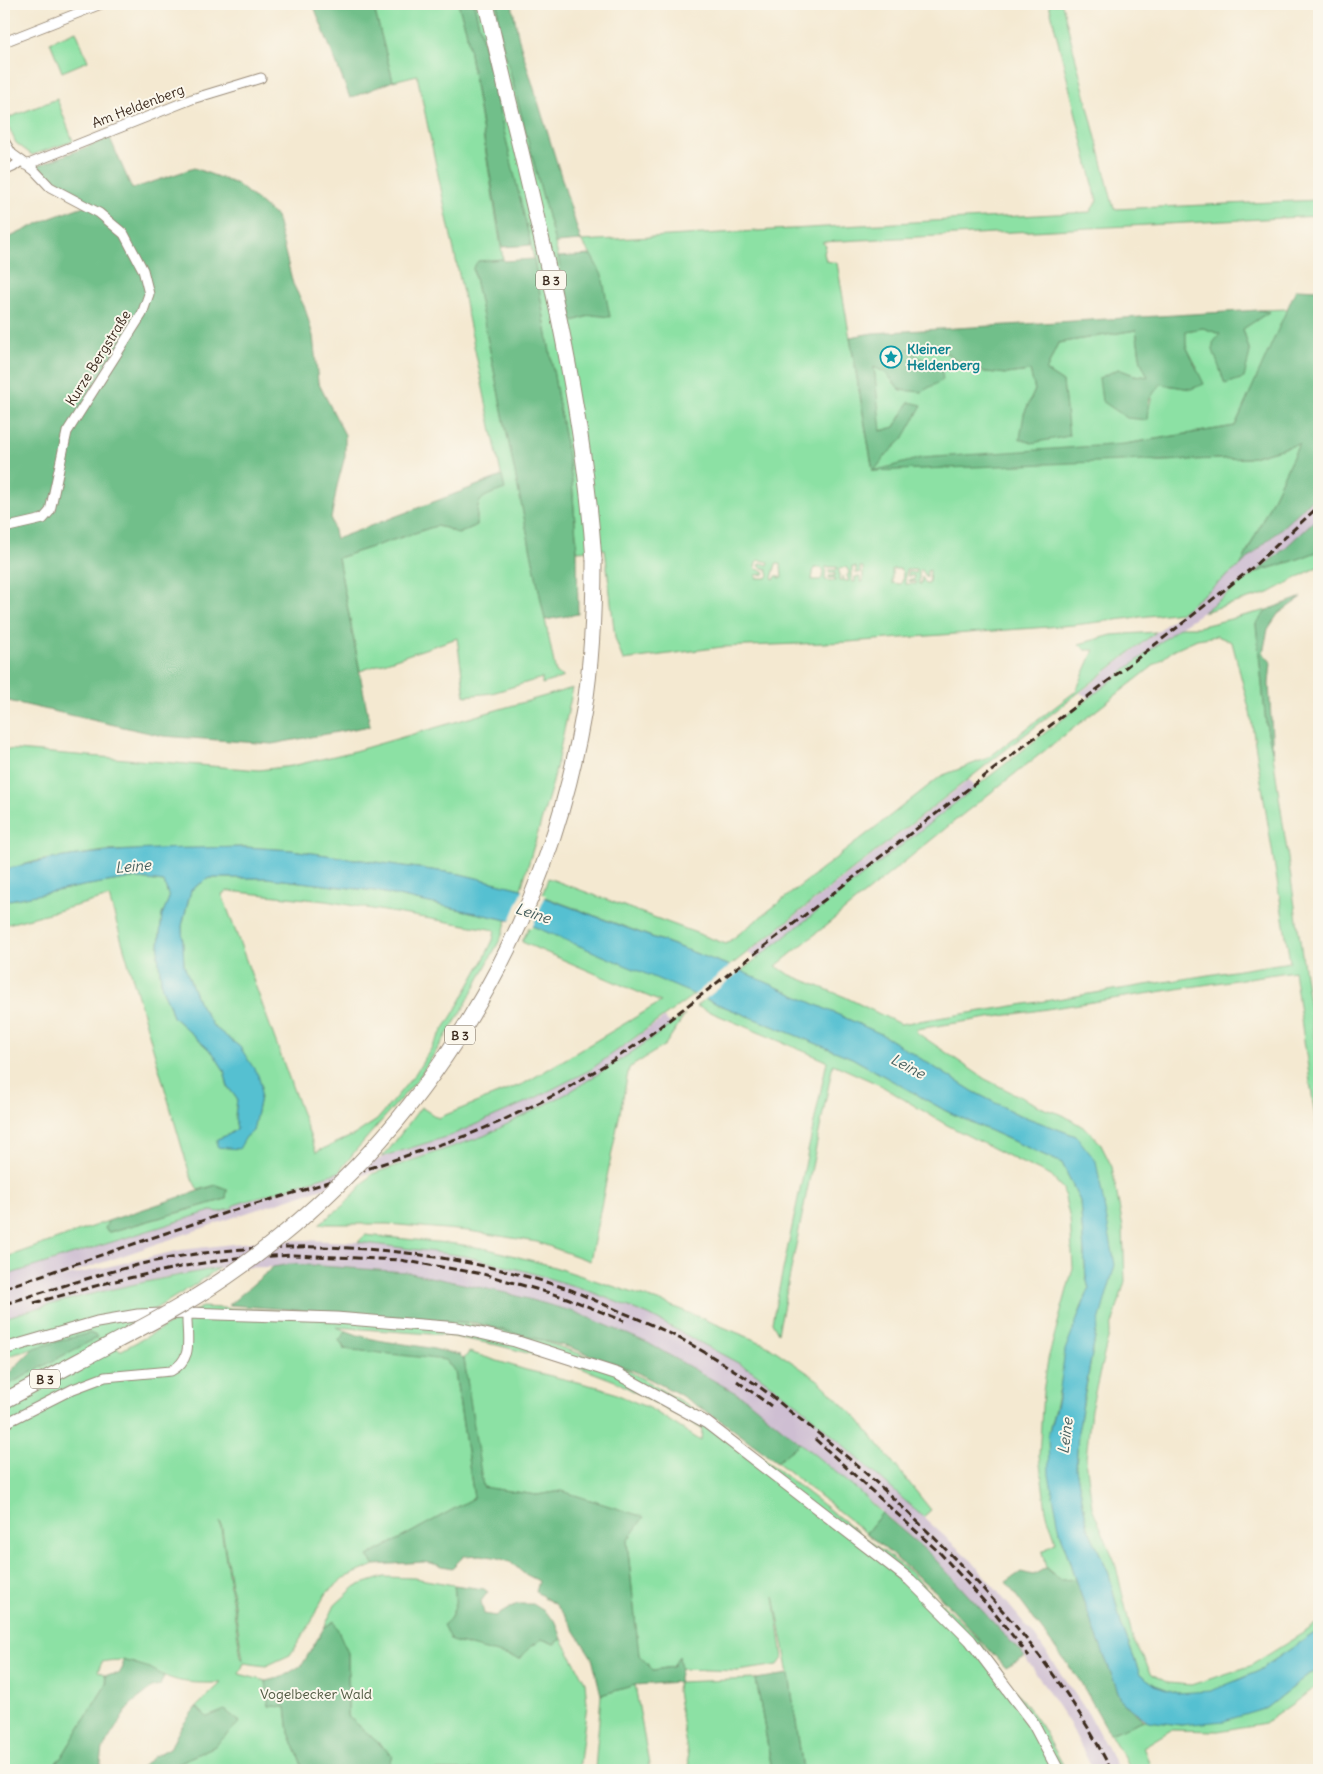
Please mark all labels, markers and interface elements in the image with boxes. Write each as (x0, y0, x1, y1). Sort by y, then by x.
street label: Am Heldenberg (89, 80, 187, 132)
road number: B 3 (536, 270, 566, 290)
street label: Kurze Bergstraße (61, 307, 135, 409)
place label: Kleiner Heldenberg (907, 340, 980, 374)
place icon: Kleiner Heldenberg (879, 345, 903, 369)
water label: Leine (114, 855, 153, 877)
water label: Leine (513, 898, 554, 928)
road number: B 3 (445, 1026, 475, 1044)
water label: Leine (888, 1049, 929, 1083)
road number: B 3 (30, 1370, 60, 1388)
water label: Leine (1053, 1416, 1077, 1455)
park label: Vogelbecker Wald (260, 1685, 372, 1703)

